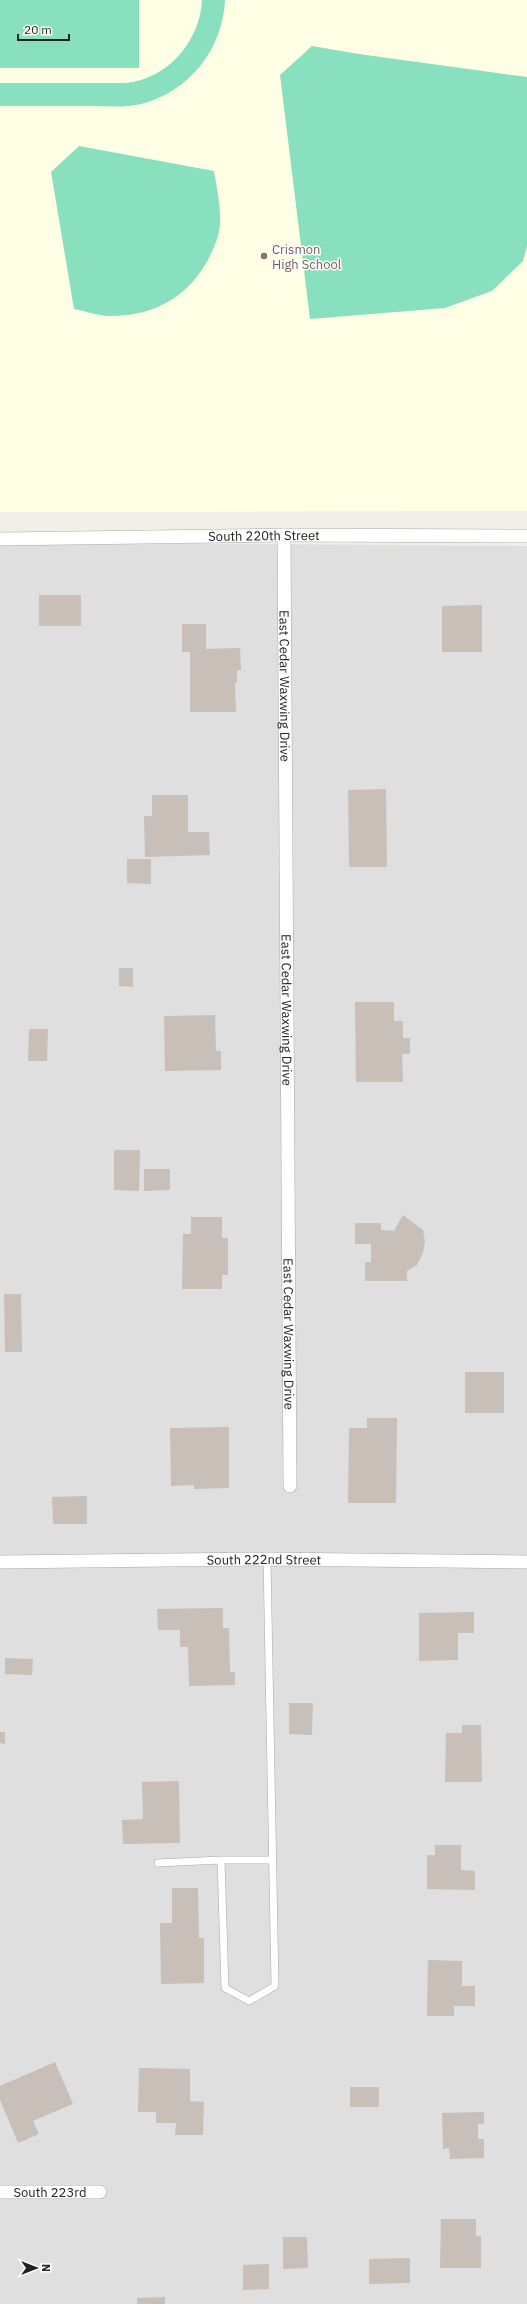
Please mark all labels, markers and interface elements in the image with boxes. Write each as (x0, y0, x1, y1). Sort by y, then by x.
scale bar (18, 16, 69, 42)
text: 20 m (24, 22, 52, 37)
place label: Crismon High School (272, 241, 342, 273)
marker: Crismon High School (259, 251, 269, 261)
street label: South 220th Street (208, 527, 320, 545)
street label: East Cedar Waxwing Drive (275, 610, 293, 762)
street label: East Cedar Waxwing Drive (278, 934, 295, 1086)
street label: East Cedar Waxwing Drive (280, 1258, 298, 1410)
street label: South 222nd Street (207, 1551, 321, 1569)
street label: South 223rd (14, 2184, 86, 2201)
north arrow (16, 2248, 56, 2288)
text: N (39, 2264, 53, 2272)

